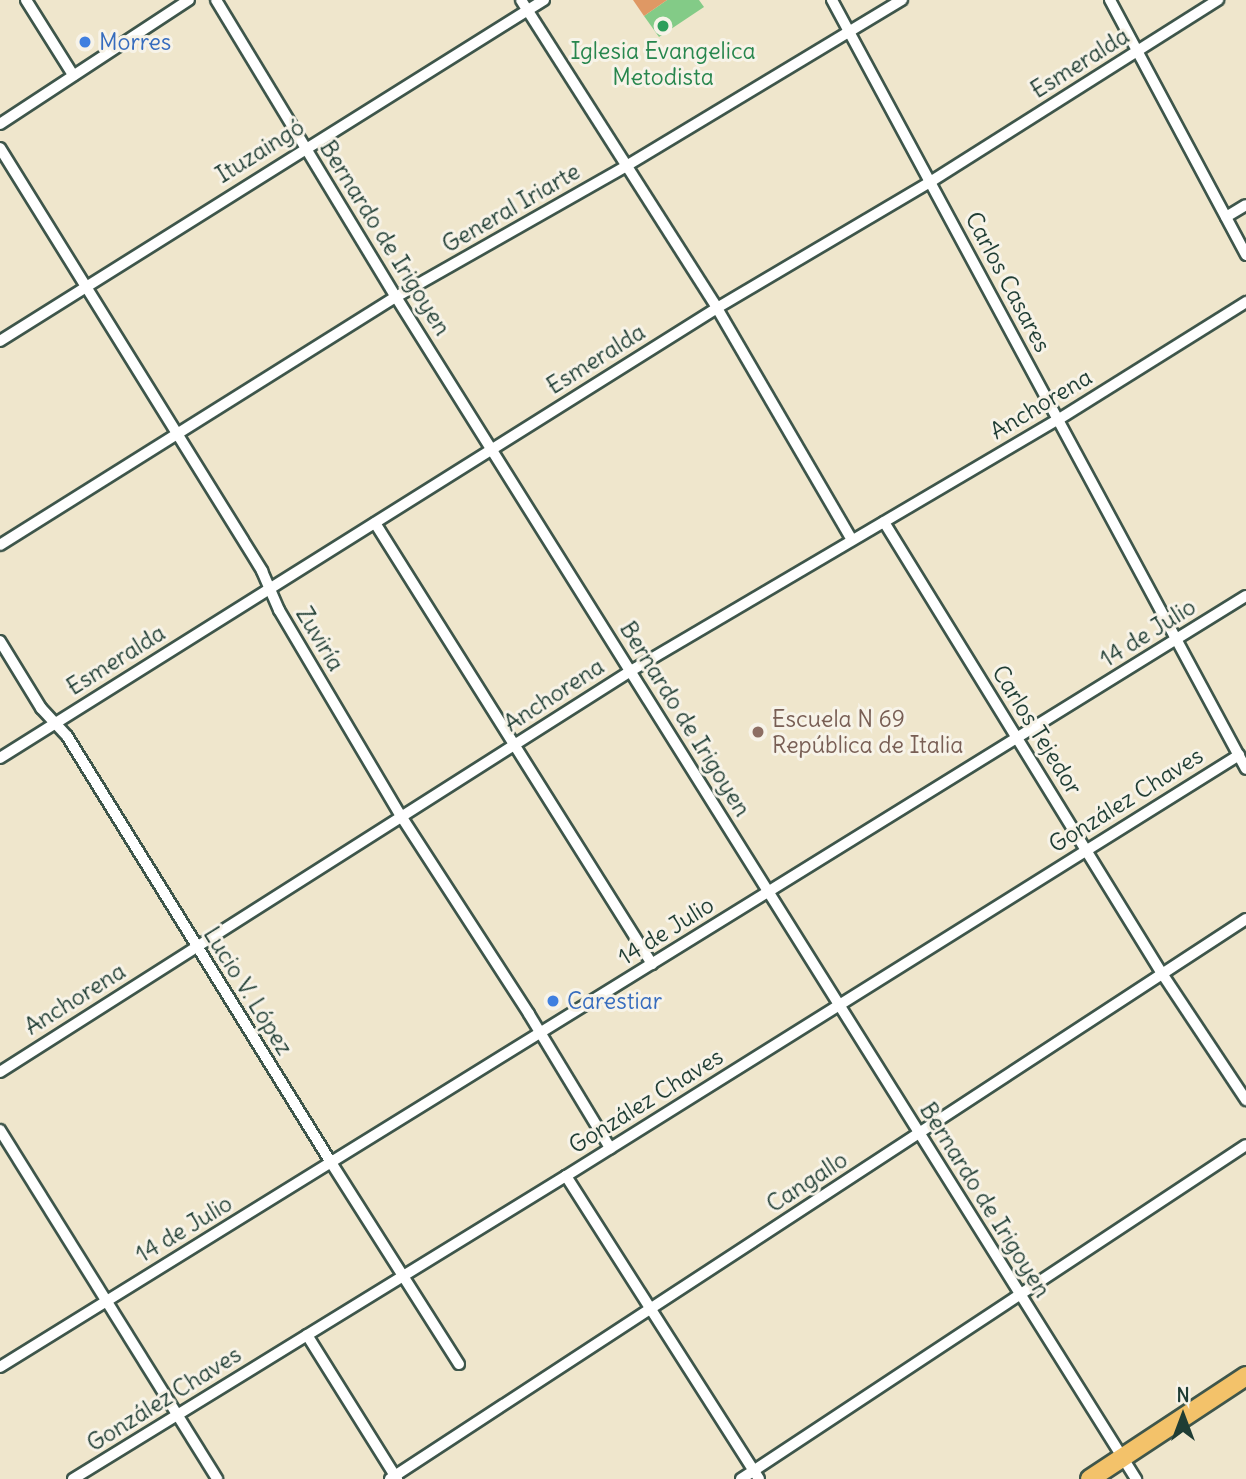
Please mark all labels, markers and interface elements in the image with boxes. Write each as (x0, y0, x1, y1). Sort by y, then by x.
marker: Iglesia Evangelica Metodista (655, 18, 671, 34)
street label: Esmeralda (1026, 22, 1134, 104)
place label: Morres (99, 28, 171, 56)
marker: Morres (77, 34, 93, 50)
place label: Iglesia Evangelica Metodista (570, 37, 756, 91)
street label: Ituzaingó (211, 113, 309, 189)
street label: Bernardo de Irigoyen (314, 135, 456, 341)
street label: General Iriarte (437, 157, 585, 259)
street label: Carlos Casares (959, 207, 1057, 357)
street label: Esmeralda (542, 318, 650, 400)
street label: Anchorena (985, 363, 1097, 445)
street label: 14 de Julio (1095, 593, 1201, 673)
street label: Zuviría (290, 602, 350, 676)
street label: Bernardo de Irigoyen (614, 616, 756, 822)
street label: Esmeralda (62, 619, 170, 701)
street label: Anchorena (499, 653, 609, 737)
street label: Carlos Tejedor (986, 660, 1088, 800)
place label: Escuela N 69 República de Italia (772, 705, 963, 759)
marker: Escuela N 69 República de Italia (750, 724, 766, 740)
street label: González Chaves (1044, 742, 1208, 858)
street label: 14 de Julio (613, 891, 719, 971)
street label: Lucio V. López (198, 922, 298, 1060)
street label: Anchorena (20, 957, 130, 1041)
place label: Carestiar (567, 987, 662, 1015)
marker: Carestiar (545, 993, 561, 1009)
street label: González Chaves (564, 1043, 728, 1159)
street label: Bernardo de Irigoyen (914, 1097, 1056, 1303)
street label: Cangallo (761, 1146, 853, 1218)
street label: 14 de Julio (131, 1189, 237, 1269)
street label: González Chaves (82, 1341, 246, 1457)
north arrow (1148, 1381, 1218, 1451)
text: N (1176, 1383, 1190, 1407)

